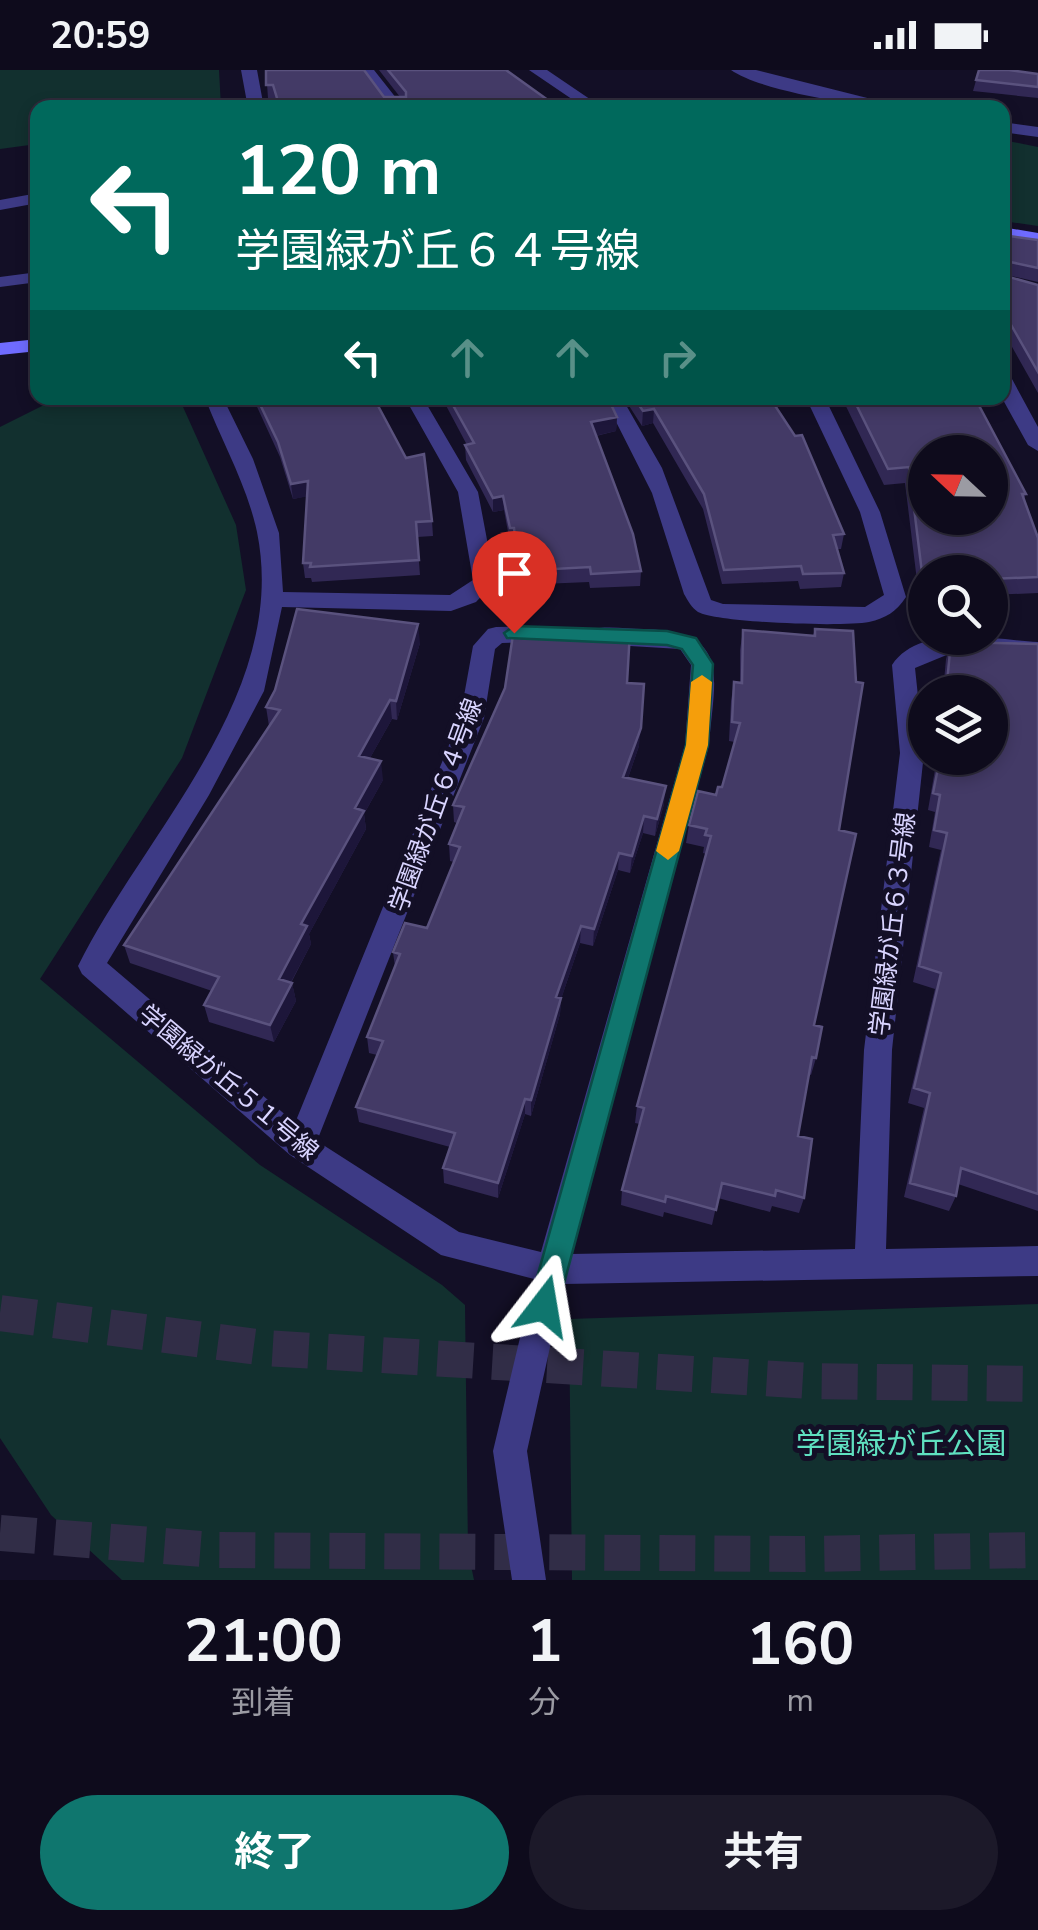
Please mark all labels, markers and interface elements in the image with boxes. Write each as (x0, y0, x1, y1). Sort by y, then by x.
text: 20:59 (50, 10, 151, 61)
text: 120 m (235, 123, 441, 219)
icon: left (70, 140, 200, 270)
text: 学園緑が丘６４号線 (235, 221, 640, 282)
icon: left (335, 330, 390, 385)
icon: ahead (440, 330, 495, 385)
icon: ahead (545, 330, 600, 385)
icon: right (650, 330, 705, 385)
north arrow (908, 435, 1008, 535)
map controls (908, 435, 1008, 775)
pin (472, 531, 557, 634)
icon: arrive (487, 546, 542, 601)
button: search (908, 555, 1008, 655)
button: layers (908, 675, 1008, 775)
street label: 学園緑が丘６４号線 (381, 694, 490, 917)
street label: 学園緑が丘６３号線 (862, 810, 924, 1038)
street label: 学園緑が丘５１号線 (131, 997, 325, 1168)
position arrow (492, 1254, 596, 1358)
park label: 学園緑が丘公園 (796, 1424, 1006, 1465)
text: 21:00 (184, 1600, 343, 1682)
text: 1 (526, 1600, 562, 1682)
text: 160 (746, 1603, 854, 1685)
text: m (786, 1679, 814, 1722)
text: 到着 (231, 1681, 295, 1724)
text: 分 (528, 1681, 560, 1724)
button: 終了 (40, 1795, 509, 1910)
button: 共有 (529, 1795, 998, 1910)

